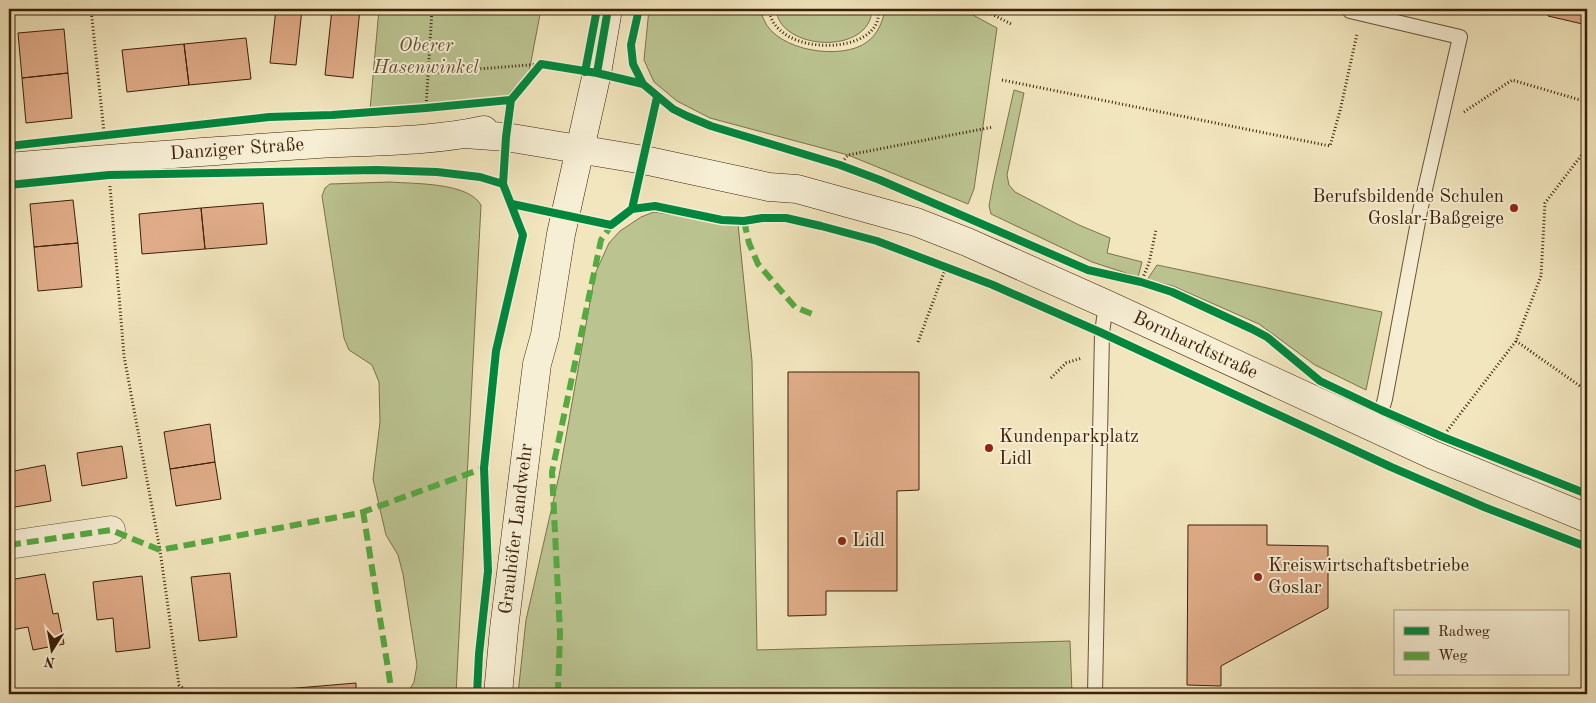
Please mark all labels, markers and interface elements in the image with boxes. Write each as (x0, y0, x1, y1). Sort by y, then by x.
park label: Oberer Hasenwinkel (372, 37, 479, 78)
street label: Danziger Straße (169, 136, 305, 164)
place label: Berufsbildende Schulen Goslar-Baßgeige (1312, 188, 1504, 229)
marker: Berufsbildende Schulen Goslar-Baßgeige (1508, 202, 1520, 214)
street label: Bornhardtstraße (1130, 309, 1260, 383)
place label: Kundenparkplatz Lidl (999, 428, 1139, 469)
street label: Grauhöfer Landwehr (497, 442, 537, 615)
marker: Kundenparkplatz Lidl (983, 442, 995, 454)
place label: Lidl (852, 532, 885, 551)
marker: Lidl (836, 535, 848, 547)
place label: Kreiswirtschaftsbetriebe Goslar (1268, 557, 1469, 598)
marker: Kreiswirtschaftsbetriebe Goslar (1252, 571, 1264, 583)
legend (1394, 610, 1568, 676)
text: Radweg (1438, 625, 1490, 640)
north arrow (28, 626, 78, 676)
text: Weg (1438, 649, 1468, 664)
text: N (43, 654, 56, 670)

